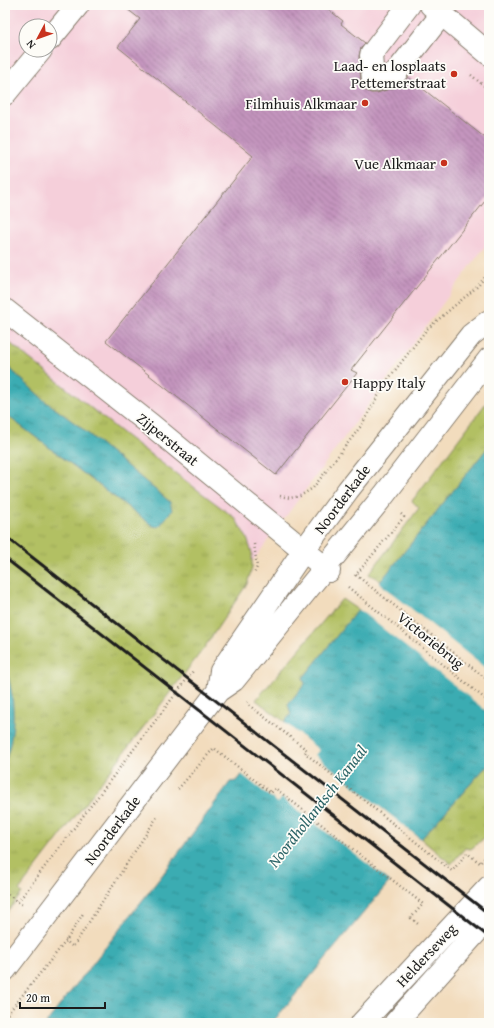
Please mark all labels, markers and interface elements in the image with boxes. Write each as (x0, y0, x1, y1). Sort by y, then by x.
north arrow (18, 18, 58, 58)
text: N (22, 36, 39, 53)
place label: Laad- en losplaats Pettemerstraat (334, 55, 447, 93)
marker: Laad- en losplaats Pettemerstraat (449, 69, 459, 79)
place label: Filmhuis Alkmaar (245, 93, 357, 114)
marker: Filmhuis Alkmaar (360, 98, 370, 108)
place label: Vue Alkmaar (354, 153, 436, 174)
marker: Vue Alkmaar (439, 158, 449, 168)
place label: Happy Italy (353, 372, 426, 393)
marker: Happy Italy (340, 377, 350, 387)
street label: Zijperstraat (133, 407, 204, 471)
street label: Noorderkade (309, 460, 375, 538)
street label: Victoriebrug (393, 606, 469, 674)
water label: Noordhollandsch Kanaal (261, 740, 372, 873)
street label: Noorderkade (79, 791, 145, 869)
street label: Helderseweg (391, 918, 461, 992)
scale bar (20, 984, 105, 1010)
text: 20 m (26, 989, 50, 1006)

